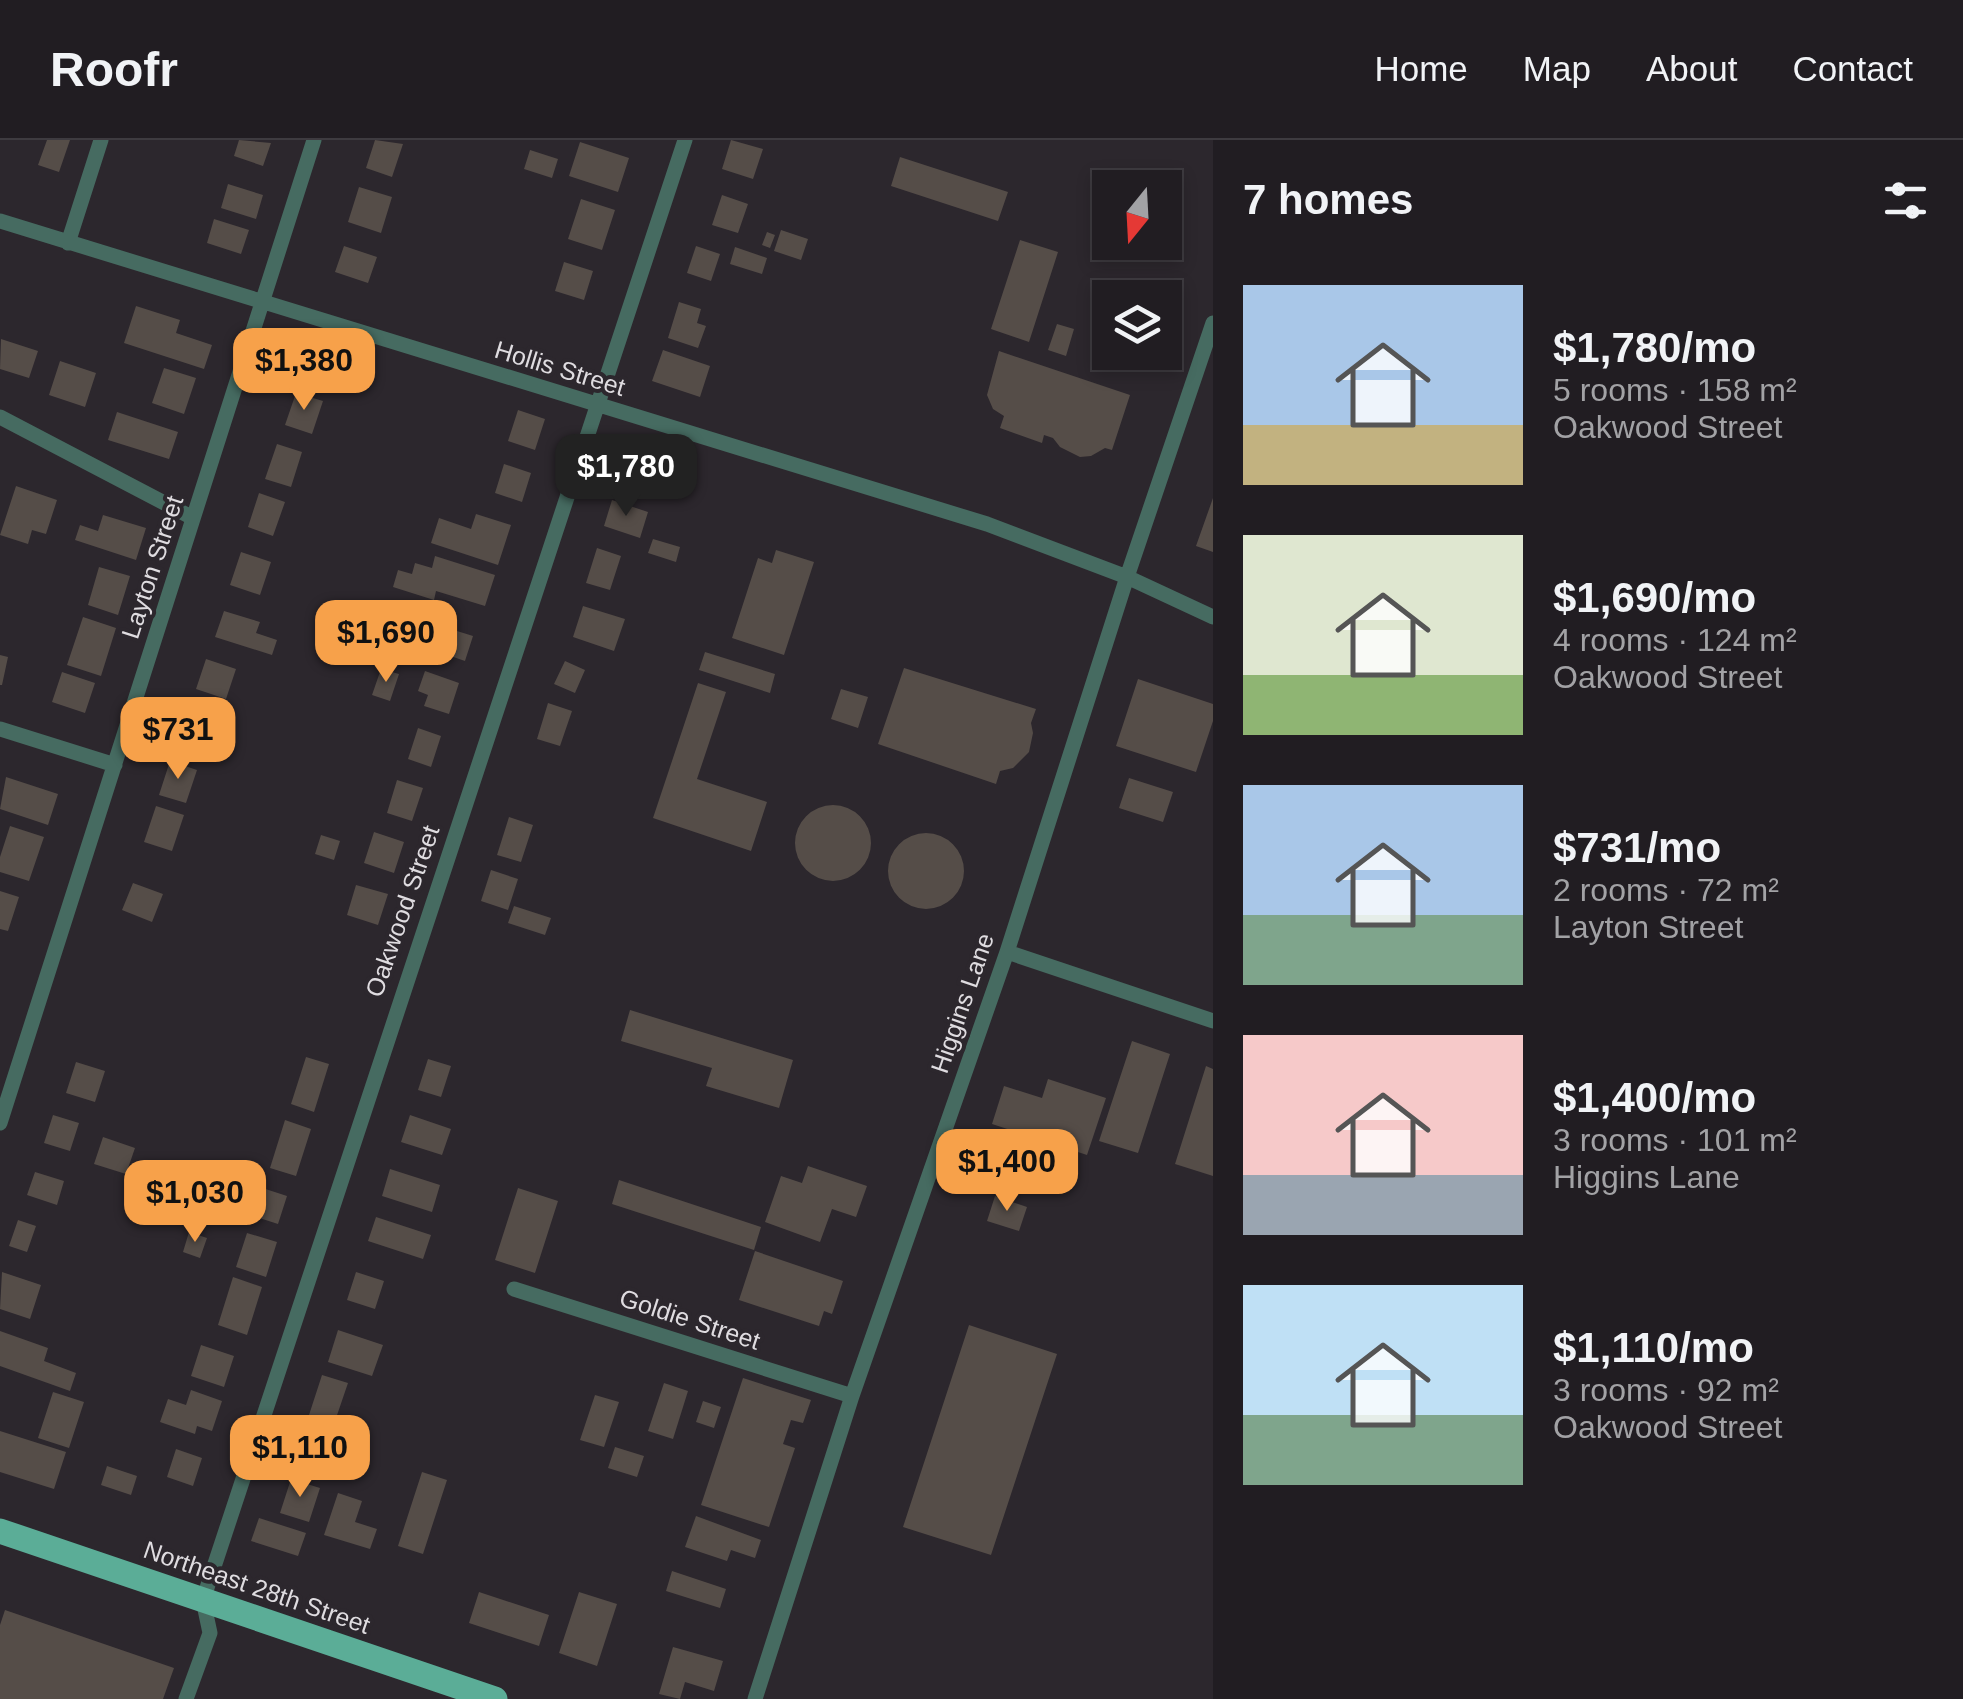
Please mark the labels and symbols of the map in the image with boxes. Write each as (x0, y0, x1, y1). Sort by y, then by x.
north arrow (1092, 170, 1182, 260)
pin: $1,380 (223, 328, 385, 413)
street label: Hollis Street (491, 335, 629, 401)
pin: $1,780 (545, 434, 707, 519)
street label: Layton Street (116, 492, 188, 642)
pin: $1,690 (305, 600, 467, 685)
pin: $731 (119, 697, 237, 782)
street label: Oakwood Street (360, 822, 444, 1000)
street label: Higgins Lane (925, 929, 999, 1077)
pin: $1,400 (926, 1129, 1088, 1214)
pin: $1,030 (114, 1160, 276, 1245)
street label: Goldie Street (616, 1283, 764, 1355)
pin: $1,110 (219, 1415, 381, 1500)
street label: Northeast 28th Street (140, 1535, 374, 1639)

